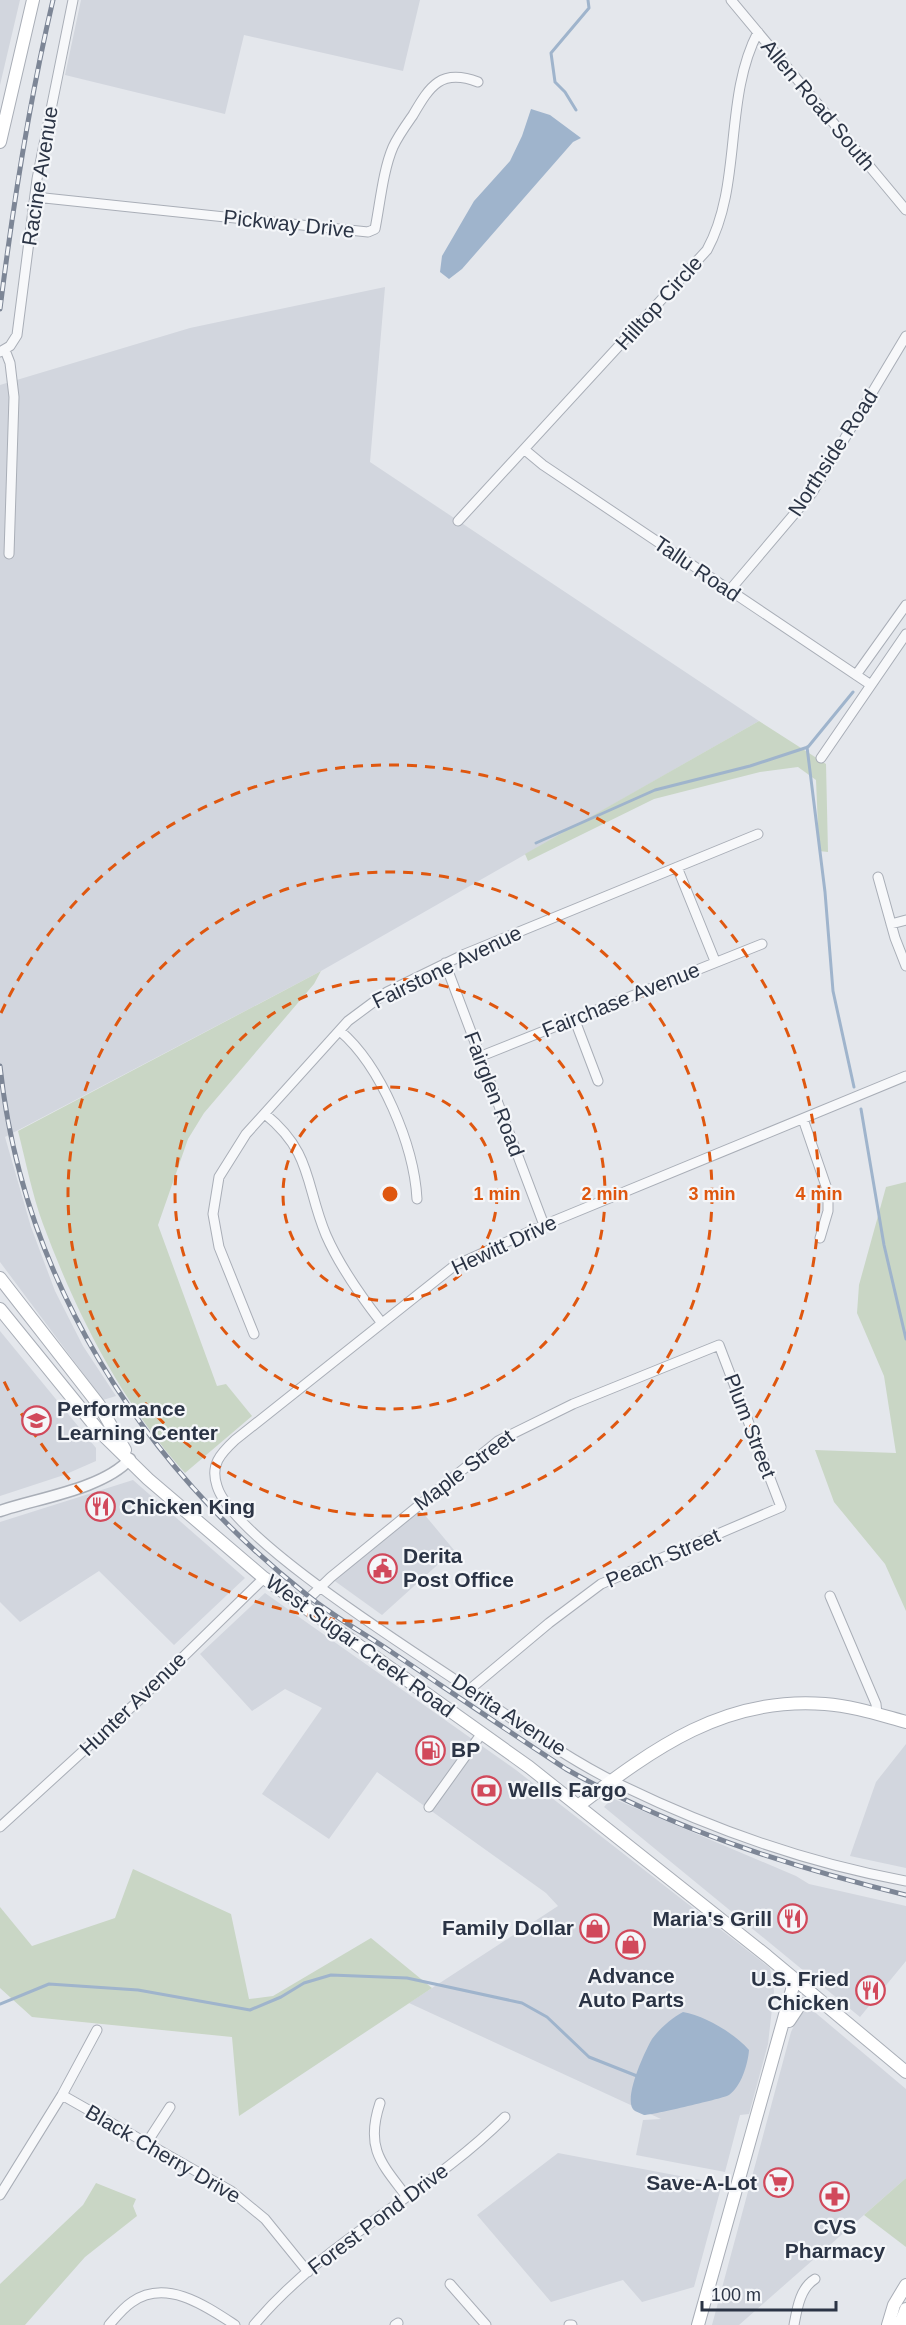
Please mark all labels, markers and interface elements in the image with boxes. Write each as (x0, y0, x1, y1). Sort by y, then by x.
street label: Allen Road South (757, 35, 880, 175)
street label: Racine Avenue (17, 105, 62, 247)
street label: Pickway Drive (222, 205, 356, 242)
street label: Hilltop Circle (611, 251, 707, 354)
street label: Northside Road (783, 385, 882, 520)
street label: Tallu Road (650, 531, 745, 606)
street label: Fairstone Avenue (368, 920, 525, 1013)
street label: Fairchase Avenue (539, 957, 703, 1042)
street label: Fairglen Road (460, 1028, 529, 1160)
centre of rings (380, 1184, 400, 1204)
text: 1 min (473, 1184, 521, 1204)
text: 2 min (581, 1184, 629, 1204)
text: 3 min (688, 1184, 736, 1204)
text: 4 min (795, 1184, 843, 1204)
street label: Hewitt Drive (448, 1210, 560, 1279)
street label: Plum Street (720, 1370, 781, 1481)
place label: Performance Learning Center (57, 1397, 218, 1444)
school or university icon: Performance Learning Center (20, 1405, 52, 1437)
street label: Maple Street (409, 1424, 518, 1515)
restaurant icon: Chicken King (84, 1491, 116, 1523)
place label: Chicken King (121, 1495, 255, 1518)
street label: Peach Street (602, 1523, 723, 1592)
place label: Derita Post Office (403, 1544, 514, 1591)
public building icon: Derita Post Office (366, 1552, 398, 1584)
street label: West Sugar Creek Road (262, 1570, 459, 1722)
street label: Hunter Avenue (75, 1647, 190, 1760)
street label: Derita Avenue (448, 1669, 571, 1760)
fuel station icon: BP (414, 1734, 446, 1766)
place label: BP (451, 1738, 480, 1761)
bank icon: Wells Fargo (471, 1774, 503, 1806)
place label: Wells Fargo (508, 1778, 627, 1801)
restaurant icon: Maria's Grill (777, 1903, 809, 1935)
place label: Maria's Grill (653, 1907, 772, 1930)
shop icon: Family Dollar (579, 1912, 611, 1944)
place label: Family Dollar (442, 1916, 574, 1939)
shop icon: Advance Auto Parts (615, 1929, 647, 1961)
place label: Advance Auto Parts (578, 1964, 684, 2011)
place label: U.S. Fried Chicken (751, 1967, 849, 2014)
restaurant icon: U.S. Fried Chicken (854, 1975, 886, 2007)
street label: Black Cherry Drive (82, 2100, 245, 2207)
street label: Forest Pond Drive (303, 2158, 452, 2279)
supermarket icon: Save-A-Lot (762, 2167, 794, 2199)
place label: Save-A-Lot (646, 2171, 757, 2194)
pharmacy icon: CVS Pharmacy (819, 2180, 851, 2212)
place label: CVS Pharmacy (785, 2215, 886, 2262)
scale bar (702, 2274, 836, 2312)
text: 100 m (711, 2285, 761, 2305)

